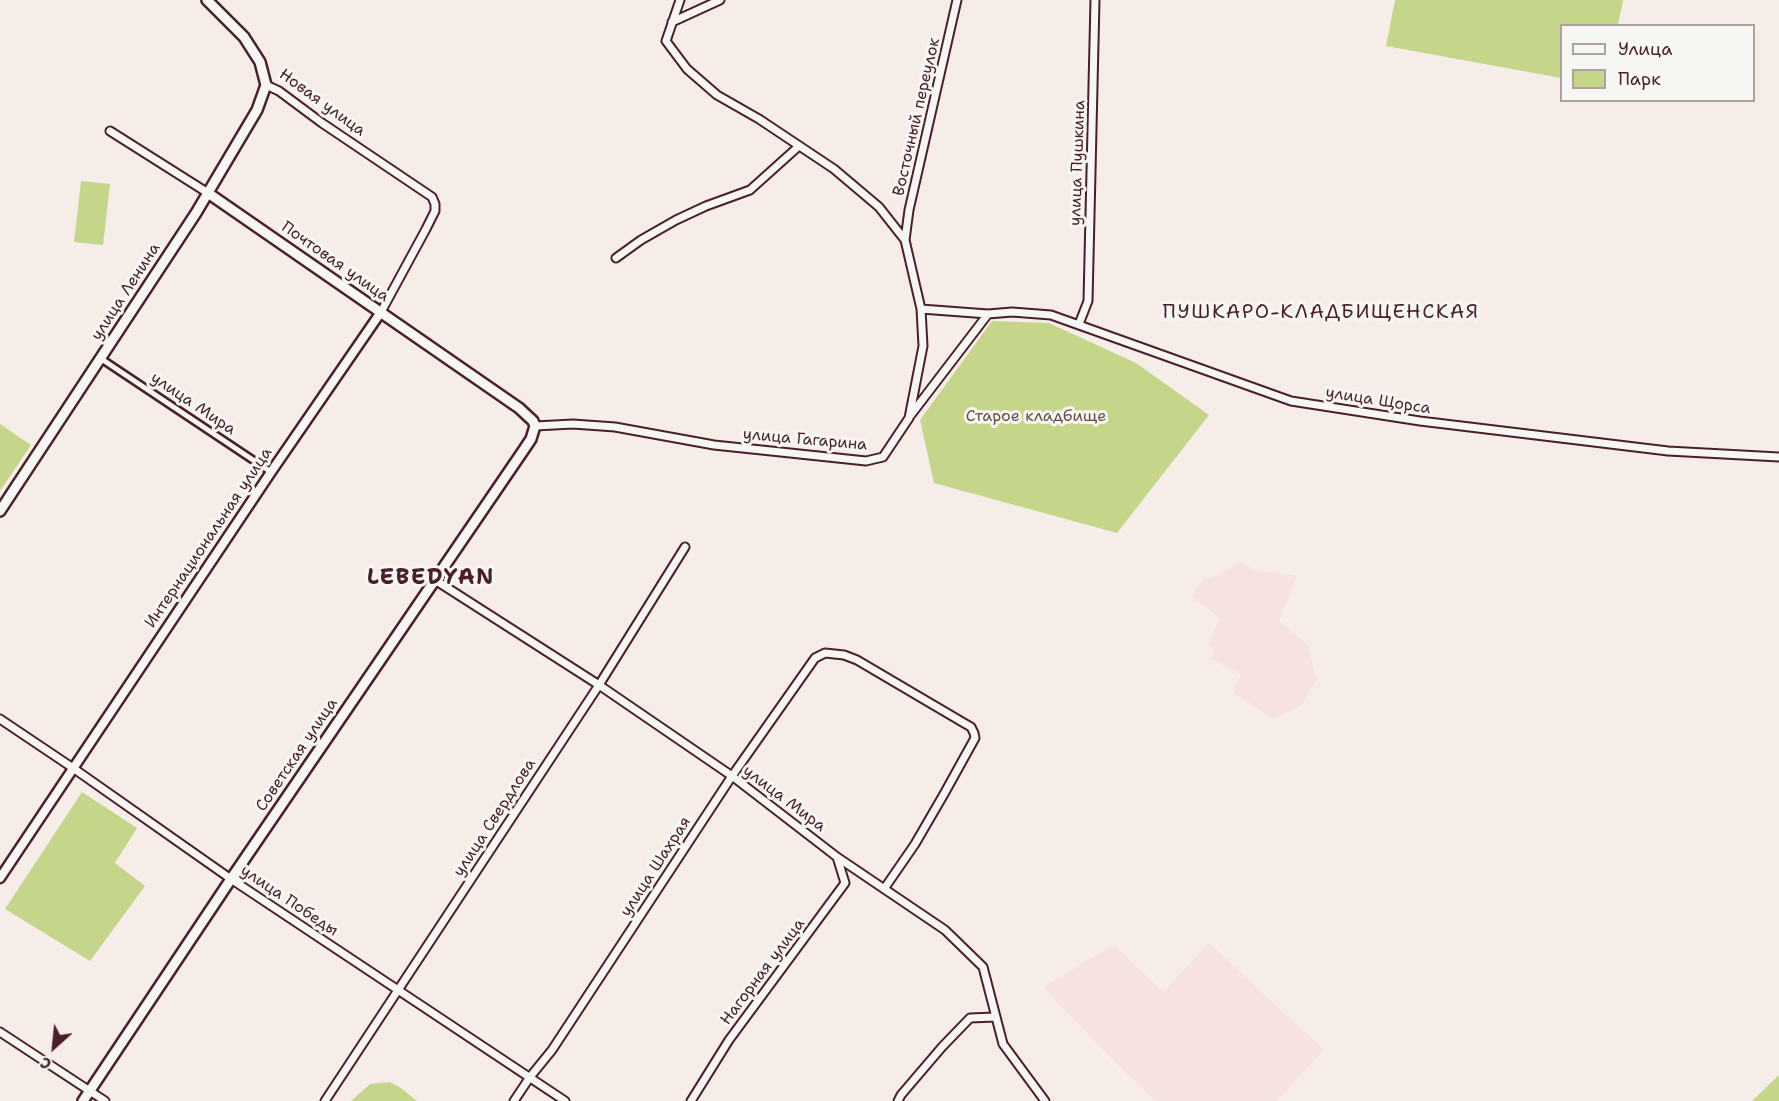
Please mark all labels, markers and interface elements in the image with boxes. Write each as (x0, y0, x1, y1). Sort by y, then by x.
legend (1560, 24, 1755, 102)
street label: Восточный переулок (889, 36, 945, 198)
text: Улица (1618, 37, 1672, 61)
street label: Новая улица (275, 65, 369, 141)
text: Парк (1618, 67, 1661, 91)
street label: улица Пушкина (1066, 100, 1090, 226)
street label: Почтовая улица (277, 218, 393, 306)
street label: улица Ленина (87, 240, 165, 344)
district label: ПУШКАРО-КЛАДБИЩЕНСКАЯ (1163, 301, 1479, 325)
street label: улица Мира (147, 368, 239, 440)
street label: улица Щорса (1324, 383, 1432, 419)
park label: Старое кладбище (966, 407, 1106, 427)
street label: улица Гагарина (742, 425, 868, 455)
street label: Интернациональная улица (141, 444, 277, 632)
district label: LEBEDYAN (367, 565, 495, 591)
street label: Советская улица (252, 695, 342, 815)
street label: улица Свердлова (450, 755, 540, 881)
street label: улица Мира (739, 762, 829, 836)
street label: улица Шахрая (617, 813, 695, 921)
street label: улица Победы (236, 861, 342, 941)
street label: Нагорная улица (717, 915, 809, 1029)
north arrow (24, 1017, 84, 1077)
text: С (36, 1052, 55, 1075)

